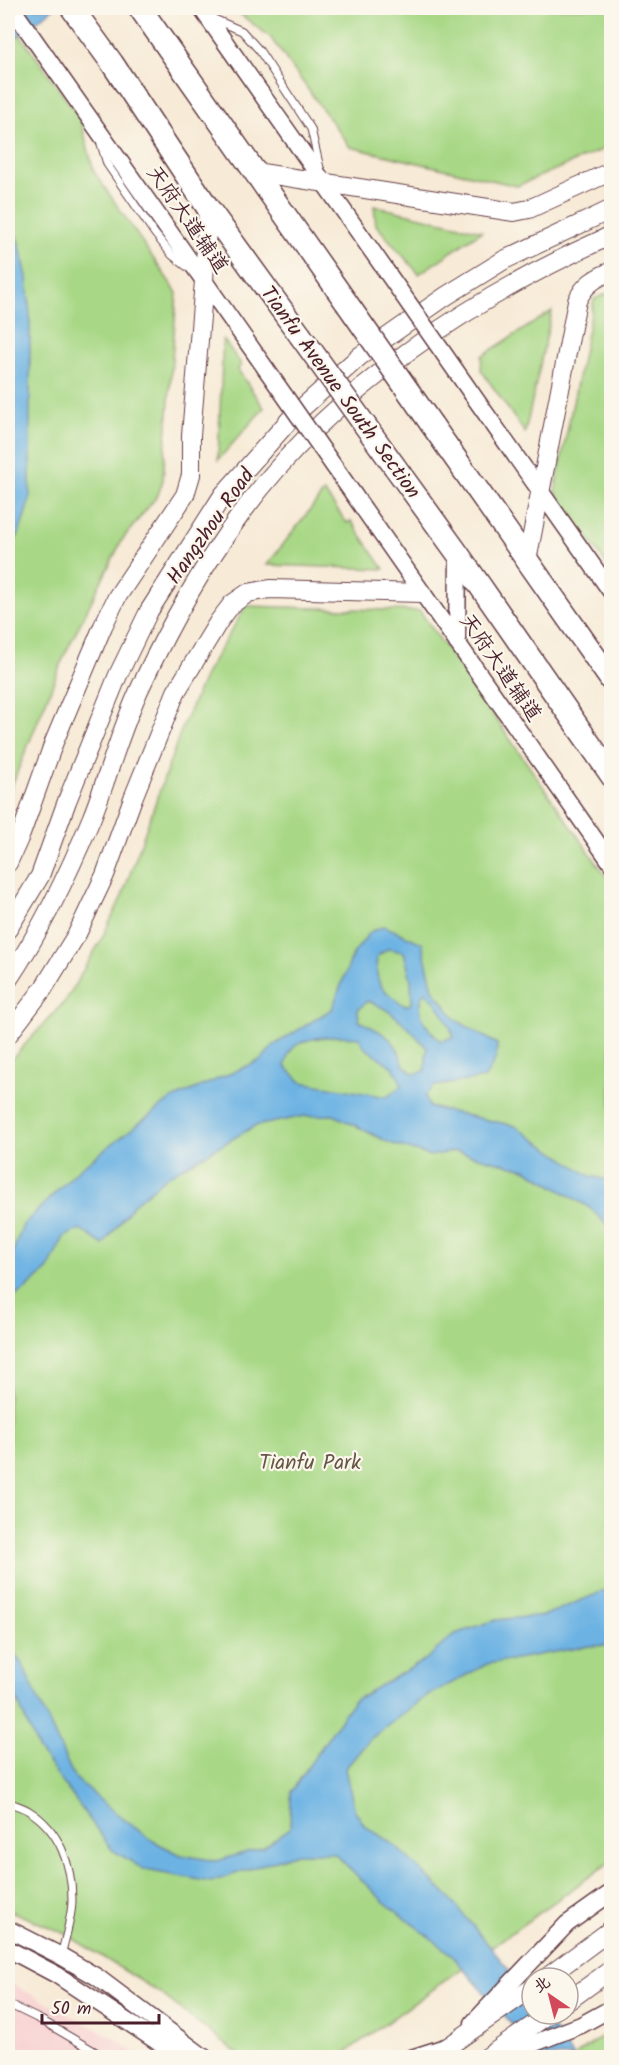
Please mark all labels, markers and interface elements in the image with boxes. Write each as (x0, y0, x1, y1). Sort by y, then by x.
street label: 天府大道辅道 (137, 159, 236, 281)
street label: Tianfu Avenue South Section (251, 280, 428, 506)
street label: Hangzhou Road (159, 461, 264, 592)
street label: 天府大道辅道 (450, 607, 549, 729)
park label: Tianfu Park (259, 1447, 361, 1480)
north arrow (520, 1966, 580, 2026)
text: 北 (529, 1970, 556, 2000)
scale bar (42, 1987, 159, 2025)
text: 50 m (51, 1995, 91, 2024)

